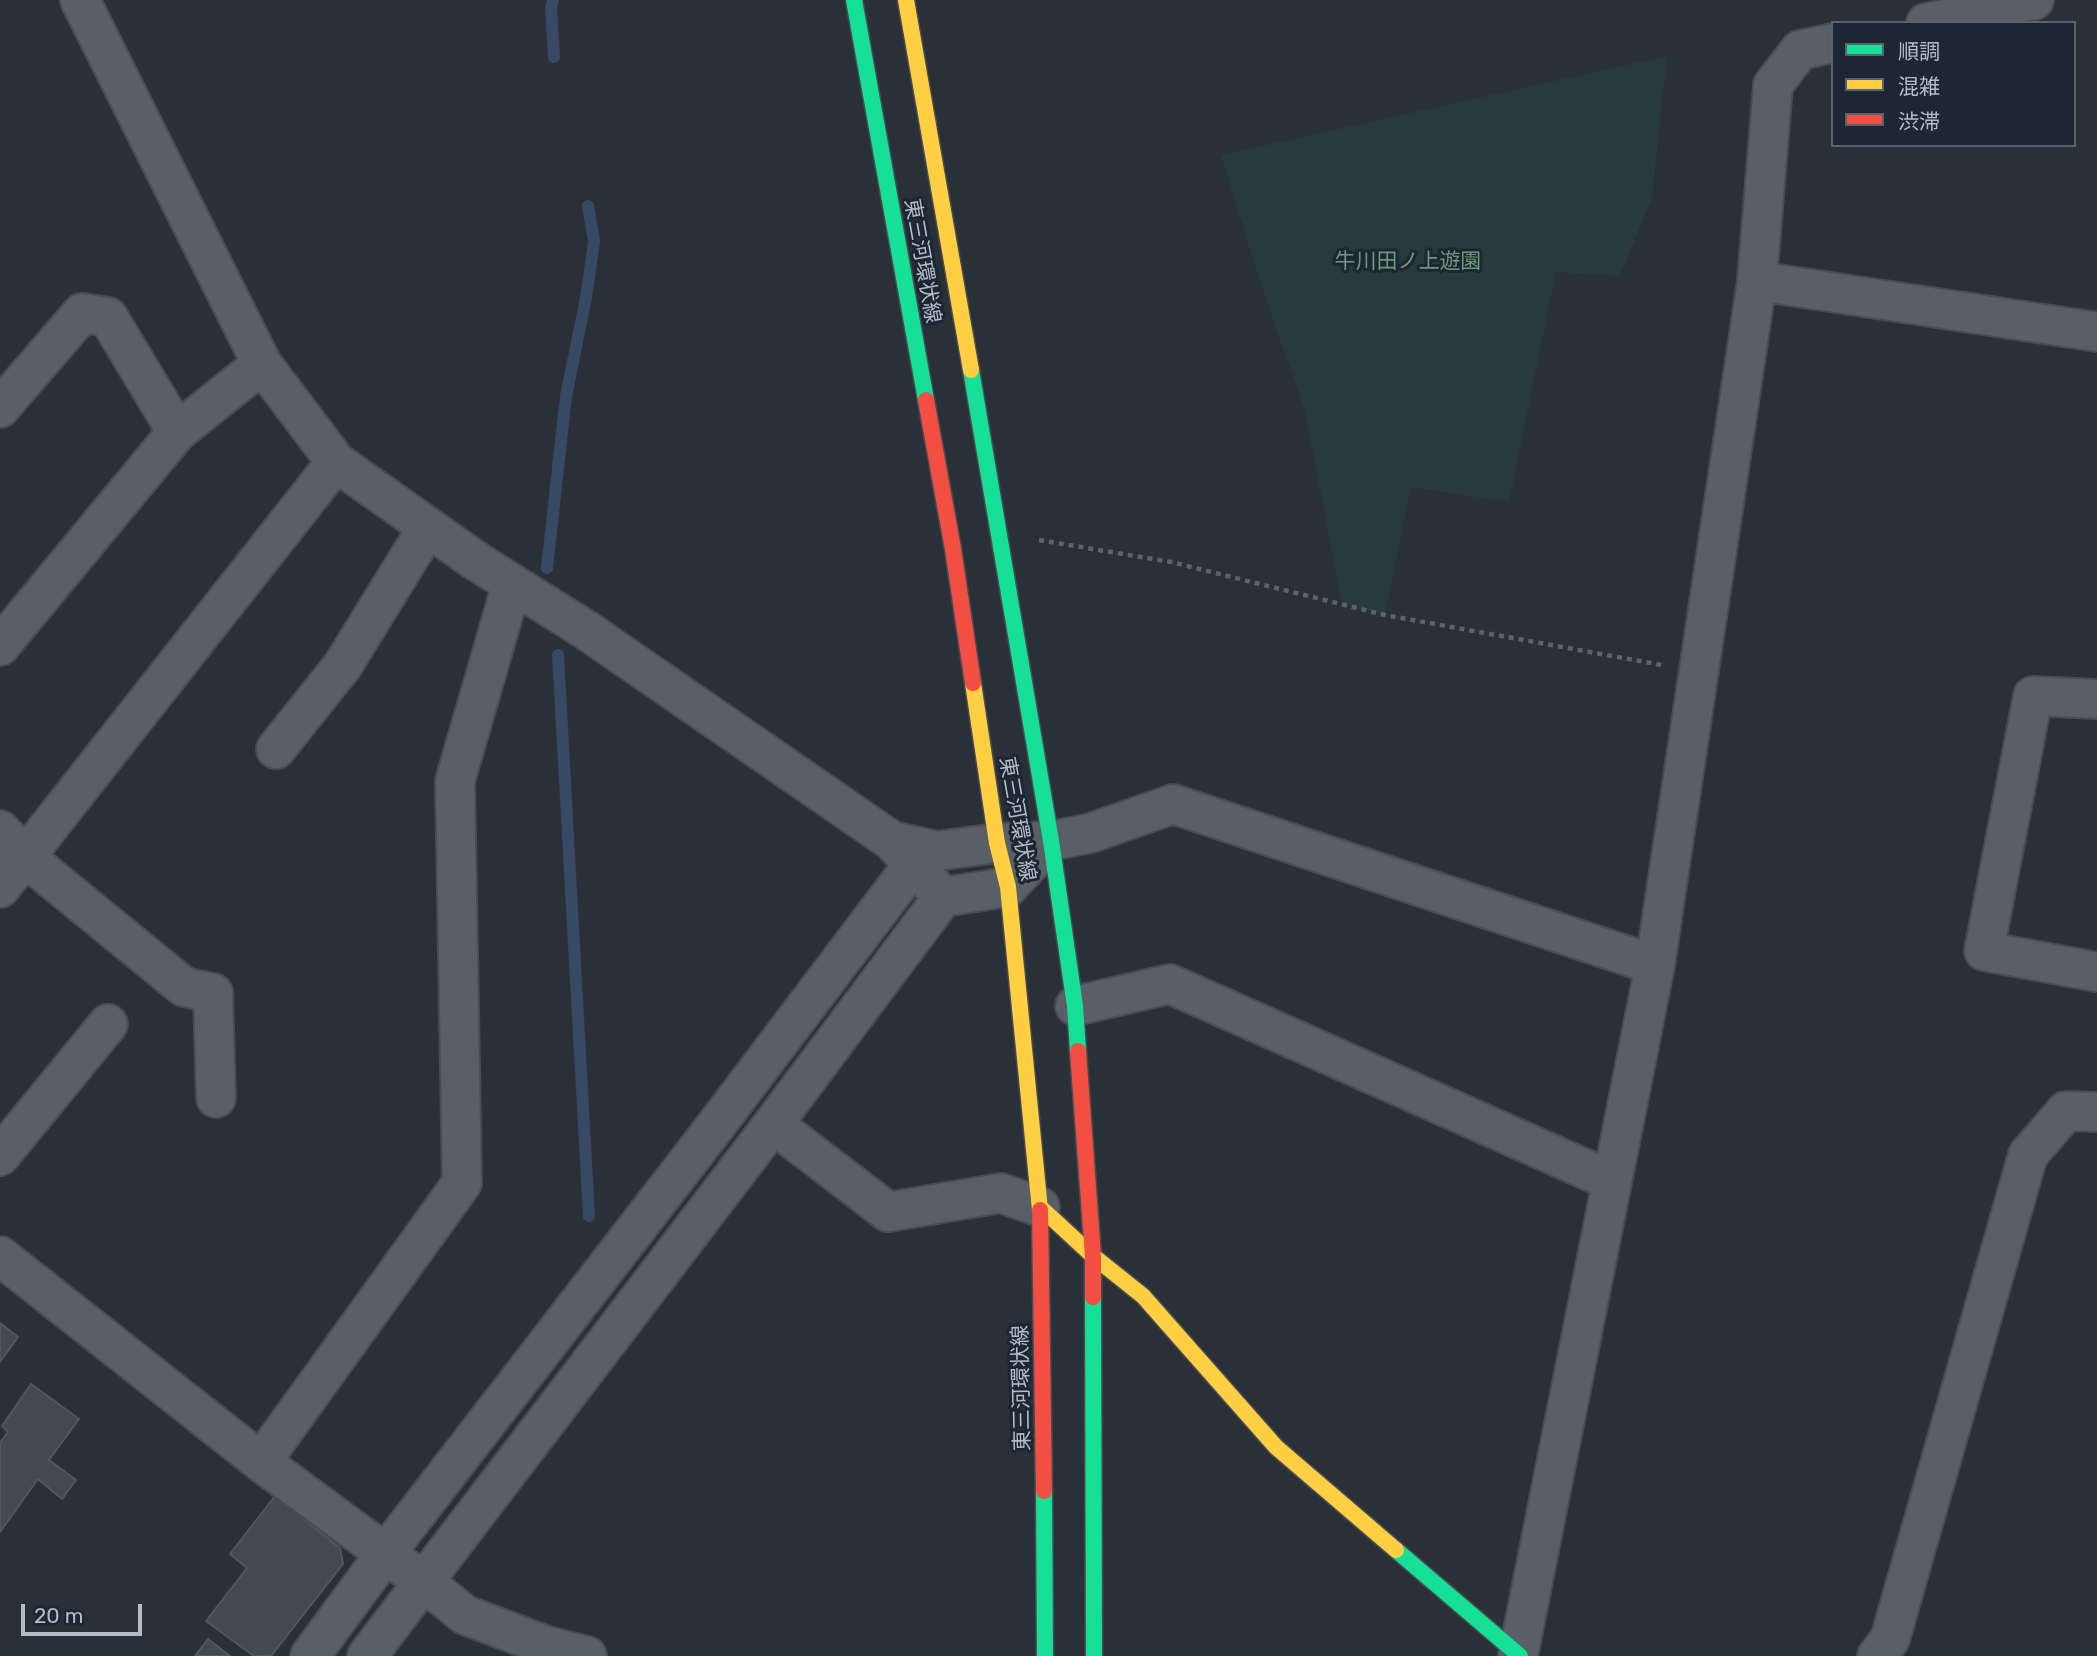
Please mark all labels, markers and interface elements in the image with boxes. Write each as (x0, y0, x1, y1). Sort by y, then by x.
legend (1831, 21, 2076, 147)
text: 順調 (1898, 39, 1940, 64)
text: 混雑 (1898, 74, 1940, 99)
text: 渋滞 (1898, 109, 1940, 134)
street label: 東三河環状線 (899, 197, 945, 325)
park label: 牛川田ノ上遊園 (1335, 249, 1481, 275)
street label: 東三河環状線 (994, 755, 1040, 883)
street label: 東三河環状線 (1008, 1325, 1036, 1451)
scale bar (24, 1590, 145, 1634)
text: 20 m (34, 1603, 83, 1628)

